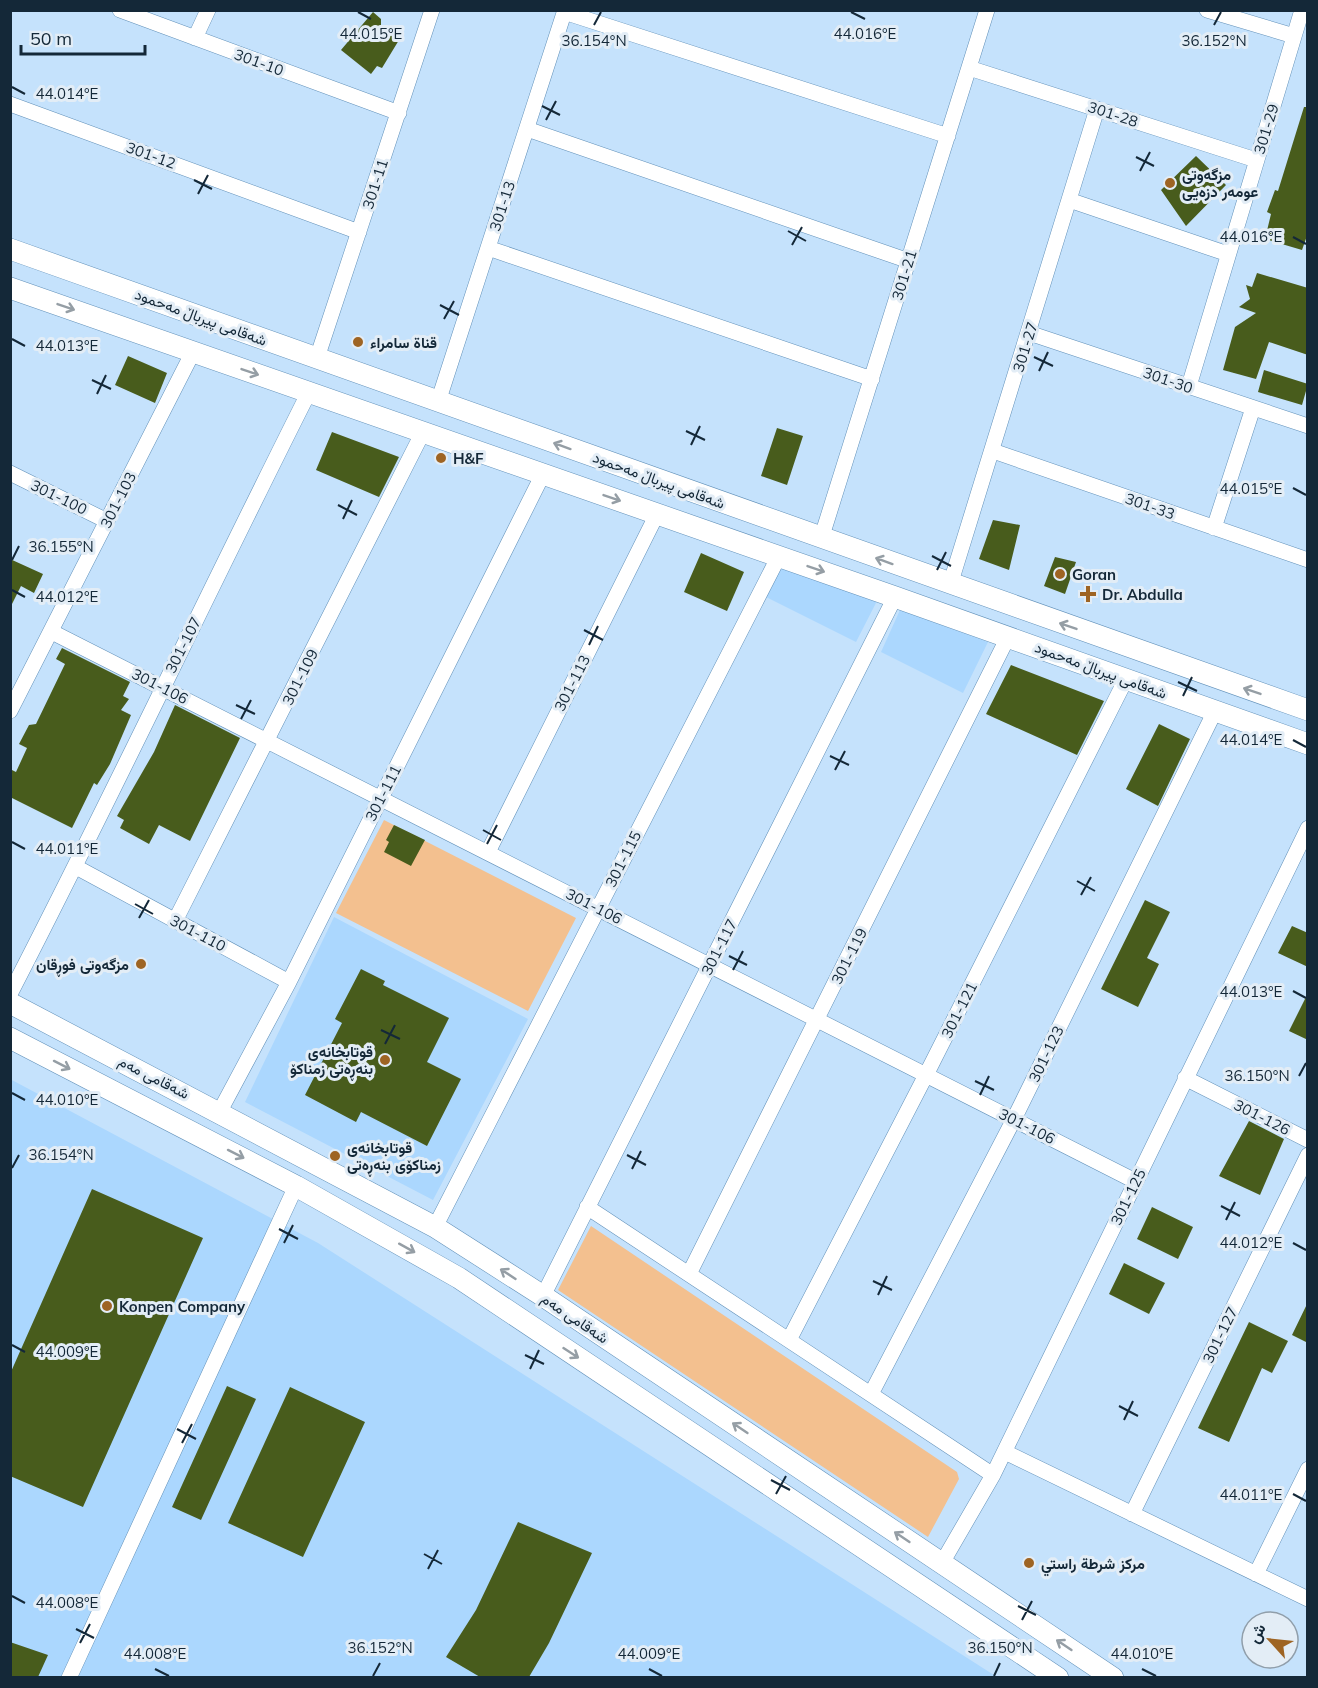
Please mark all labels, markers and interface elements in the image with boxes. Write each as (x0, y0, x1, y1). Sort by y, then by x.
scale bar (21, 18, 146, 56)
text: 44.015°E (340, 24, 403, 43)
text: 44.016°E (834, 24, 897, 43)
text: 50 m (30, 27, 72, 50)
text: 36.154°N (561, 31, 627, 50)
text: 36.152°N (1181, 31, 1247, 50)
street label: 301-10 (232, 44, 286, 80)
text: 44.014°E (36, 84, 99, 103)
street label: 301-28 (1086, 97, 1140, 131)
street label: 301-29 (1249, 102, 1283, 156)
street label: 301-12 (124, 137, 178, 173)
street label: 301-11 (358, 157, 392, 211)
place label: مزگەوتی عومەر دزەیی (1182, 165, 1258, 201)
marker: مزگەوتی عومەر دزەیی (1163, 176, 1177, 190)
street label: 301-13 (485, 179, 519, 233)
text: 44.016°E (1220, 227, 1283, 246)
street label: 301-21 (887, 248, 921, 302)
street label: شەقامی پیرباڵ مەحمود (132, 284, 270, 351)
one-way arrow (56, 303, 75, 314)
street label: 301-27 (1008, 320, 1042, 374)
place label: قناة سامراء (370, 333, 437, 352)
marker: قناة سامراء (351, 335, 365, 349)
text: 44.013°E (36, 336, 99, 355)
street label: 301-30 (1141, 363, 1195, 397)
one-way arrow (240, 367, 259, 378)
one-way arrow (554, 440, 572, 451)
street label: شەقامی پیرباڵ مەحمود (590, 447, 728, 514)
place label: H&F (453, 449, 484, 468)
marker: H&F (434, 451, 448, 465)
street label: 301-103 (96, 469, 140, 531)
street label: 301-100 (28, 475, 90, 519)
text: 44.015°E (1220, 479, 1283, 498)
street label: 301-33 (1123, 489, 1177, 523)
one-way arrow (602, 494, 621, 505)
text: 36.155°N (28, 537, 94, 556)
one-way arrow (876, 555, 894, 566)
one-way arrow (806, 565, 825, 576)
place label: Goran (1072, 565, 1116, 584)
marker: Goran (1053, 567, 1067, 581)
marker: Dr. Abdulla (1079, 585, 1097, 603)
place label: Dr. Abdulla (1102, 585, 1183, 604)
text: 44.012°E (36, 587, 99, 606)
street label: 301-107 (161, 614, 205, 676)
one-way arrow (1059, 620, 1078, 631)
street label: شەقامی پیرباڵ مەحمود (1032, 637, 1170, 704)
street label: 301-109 (278, 646, 322, 708)
street label: 301-113 (550, 652, 594, 714)
street label: 301-106 (129, 664, 191, 708)
one-way arrow (1243, 684, 1262, 695)
text: 44.014°E (1220, 730, 1283, 749)
street label: 301-111 (361, 762, 405, 824)
street label: 301-115 (601, 828, 645, 890)
text: 44.011°E (36, 839, 99, 858)
street label: 301-106 (563, 884, 625, 928)
street label: 301-110 (167, 910, 229, 956)
street label: 301-117 (697, 916, 741, 978)
street label: 301-119 (827, 925, 871, 987)
place label: مزگەوتی فوڕقان (36, 955, 129, 977)
marker: مزگەوتی فوڕقان (134, 957, 148, 971)
street label: 301-121 (937, 979, 981, 1041)
text: 44.013°E (1220, 982, 1283, 1001)
street label: 301-123 (1024, 1023, 1068, 1085)
place label: قوتابخانەی بنەڕەتی زمناکۆ (290, 1042, 373, 1081)
street label: شەقامی مەم (115, 1051, 193, 1104)
marker: قوتابخانەی بنەڕەتی زمناکۆ (378, 1053, 392, 1067)
one-way arrow (53, 1060, 71, 1071)
text: 36.150°N (1224, 1066, 1290, 1085)
text: 44.010°E (36, 1090, 99, 1109)
street label: 301-126 (1231, 1095, 1293, 1139)
street label: 301-106 (996, 1104, 1058, 1148)
place label: قوتابخانەی زمناكۆی بنەڕەتی (347, 1138, 441, 1177)
text: 36.154°N (28, 1145, 94, 1164)
one-way arrow (226, 1149, 244, 1161)
marker: قوتابخانەی زمناكۆی بنەڕەتی (328, 1149, 342, 1163)
street label: 301-125 (1106, 1166, 1150, 1228)
text: 44.012°E (1220, 1233, 1283, 1252)
one-way arrow (398, 1242, 415, 1254)
one-way arrow (500, 1267, 517, 1279)
street label: شەقامی مەم (537, 1289, 612, 1348)
place label: Konpen Company (119, 1297, 246, 1316)
marker: Konpen Company (100, 1299, 114, 1313)
street label: 301-127 (1198, 1304, 1242, 1366)
text: 44.009°E (36, 1342, 99, 1361)
one-way arrow (563, 1346, 580, 1359)
one-way arrow (733, 1422, 749, 1434)
text: 44.011°E (1220, 1485, 1283, 1504)
one-way arrow (895, 1531, 911, 1543)
place label: مركز شرطة راستي (1041, 1554, 1145, 1577)
marker: مركز شرطة راستي (1022, 1556, 1036, 1570)
text: 44.008°E (36, 1593, 99, 1612)
north arrow (1240, 1610, 1300, 1670)
text: ش (1243, 1620, 1270, 1646)
text: 36.152°N (347, 1638, 413, 1657)
text: 36.150°N (967, 1638, 1033, 1657)
one-way arrow (1057, 1639, 1073, 1651)
text: 44.008°E (124, 1644, 187, 1663)
text: 44.009°E (618, 1644, 681, 1663)
text: 44.010°E (1111, 1644, 1174, 1663)

